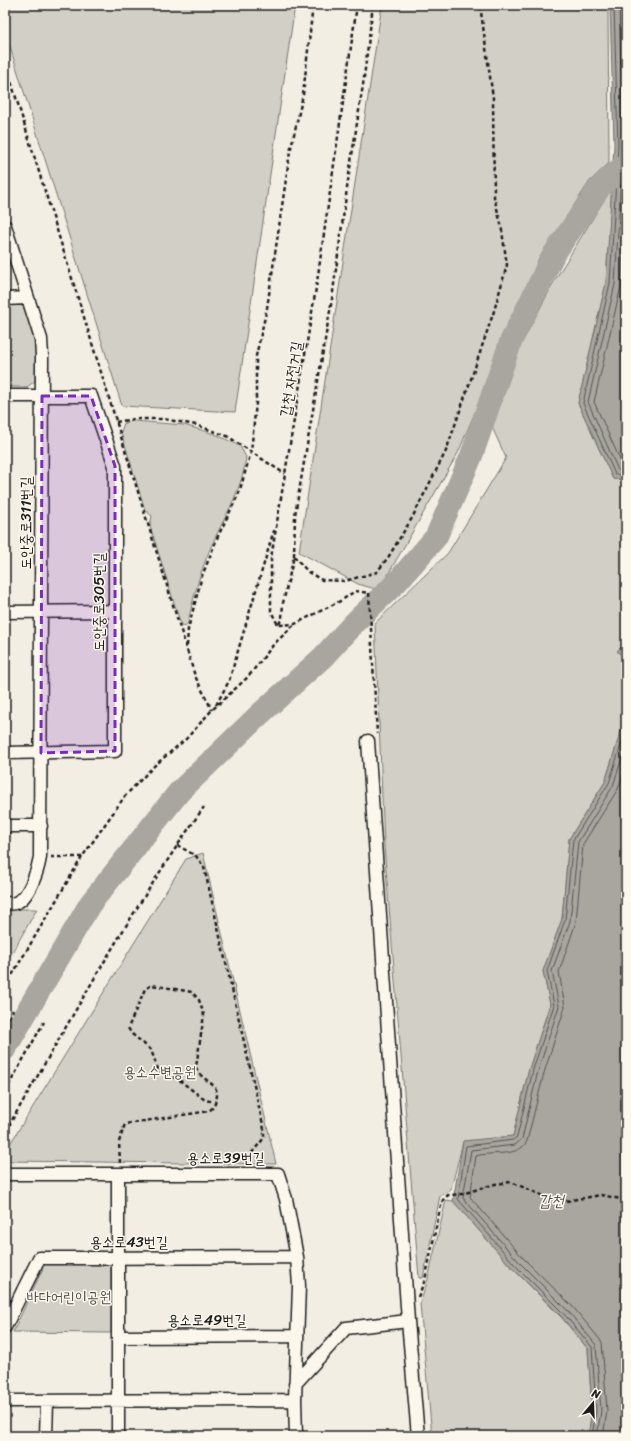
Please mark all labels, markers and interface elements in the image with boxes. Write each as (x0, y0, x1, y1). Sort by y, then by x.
street label: 갑천 자전거길 (272, 339, 310, 419)
street label: 도안중로311번길 (13, 476, 39, 570)
street label: 도안중로305번길 (86, 552, 112, 652)
park label: 용소수변공원 (124, 1059, 196, 1085)
street label: 용소로39번길 (187, 1145, 265, 1171)
water label: 갑천 (538, 1186, 566, 1215)
street label: 용소로43번길 (90, 1229, 168, 1255)
park label: 바다어린이공원 (27, 1284, 111, 1310)
street label: 용소로49번길 (168, 1307, 246, 1333)
north arrow (573, 1383, 613, 1423)
text: N (588, 1383, 603, 1404)

